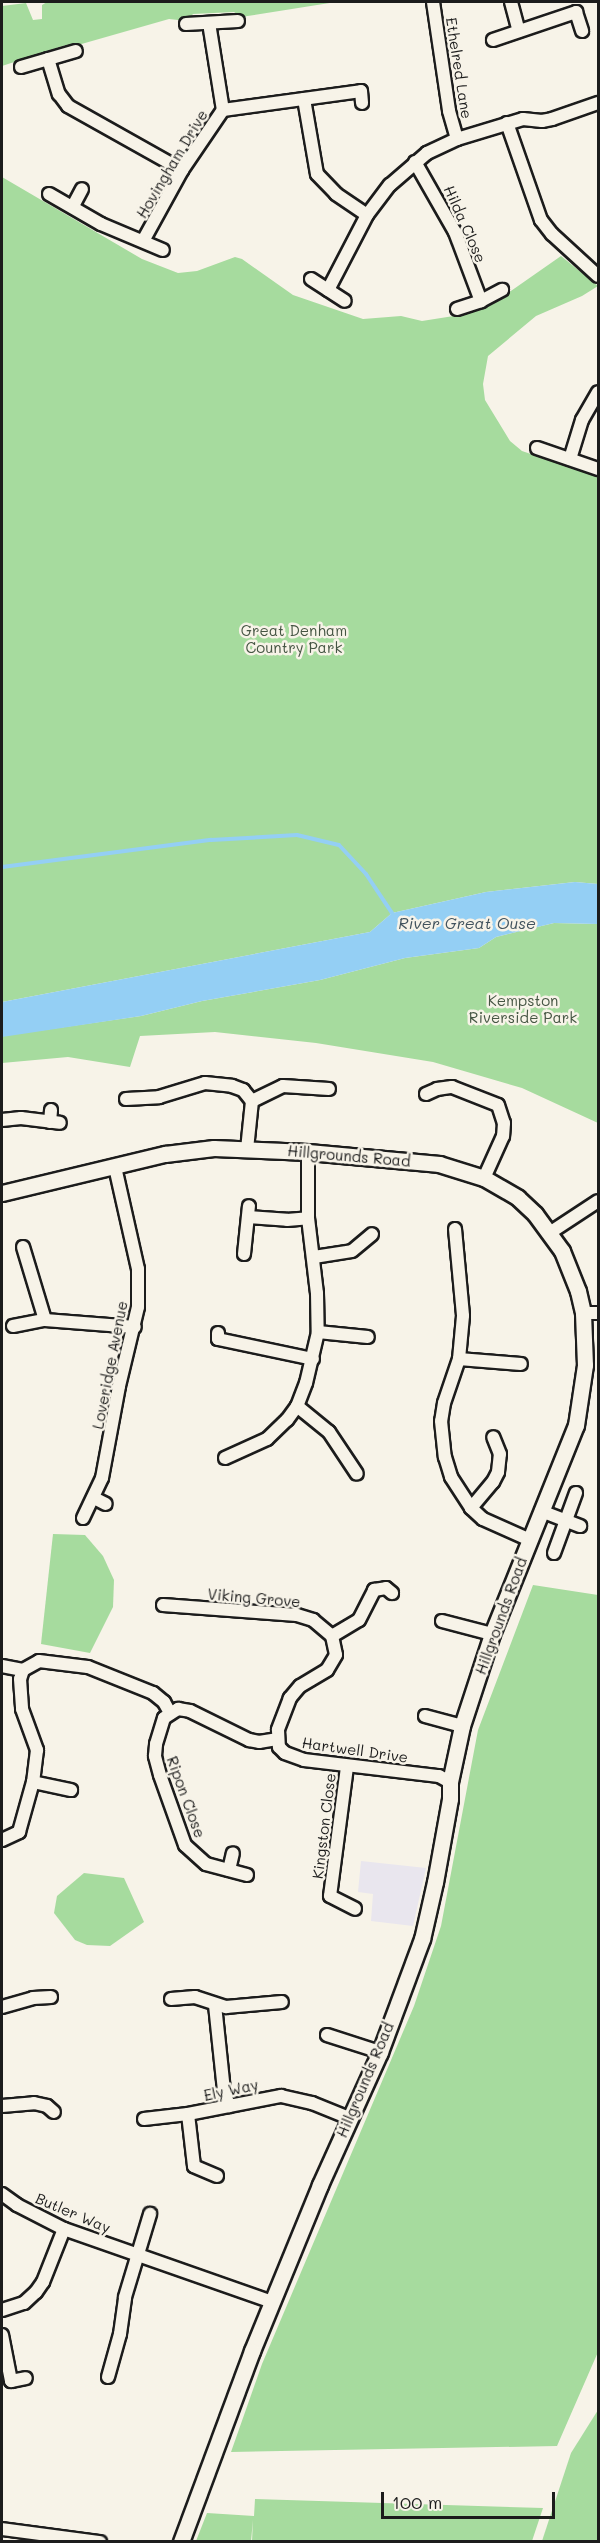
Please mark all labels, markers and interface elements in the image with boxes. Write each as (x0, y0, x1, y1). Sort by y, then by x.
street label: Ethelred Lane (442, 16, 476, 120)
street label: Hovingham Drive (133, 107, 211, 221)
street label: Hilda Close (440, 183, 490, 265)
park label: Great Denham Country Park (241, 621, 347, 656)
water label: River Great Ouse (398, 913, 536, 933)
park label: Kempston Riverside Park (469, 991, 577, 1026)
street label: Hillgrounds Road (287, 1142, 411, 1170)
street label: Loveridge Avenue (89, 1299, 131, 1431)
street label: Hillgrounds Road (471, 1555, 531, 1677)
street label: Viking Grove (207, 1585, 301, 1611)
street label: Hartwell Drive (301, 1734, 409, 1766)
street label: Ripon Close (163, 1754, 209, 1840)
street label: Kingston Close (309, 1772, 339, 1880)
street label: Hillgrounds Road (333, 2020, 397, 2140)
street label: Ely Way (202, 2075, 260, 2105)
street label: Butler Way (33, 2189, 113, 2237)
scale bar (384, 2480, 558, 2518)
text: 100 m (392, 2490, 442, 2514)

